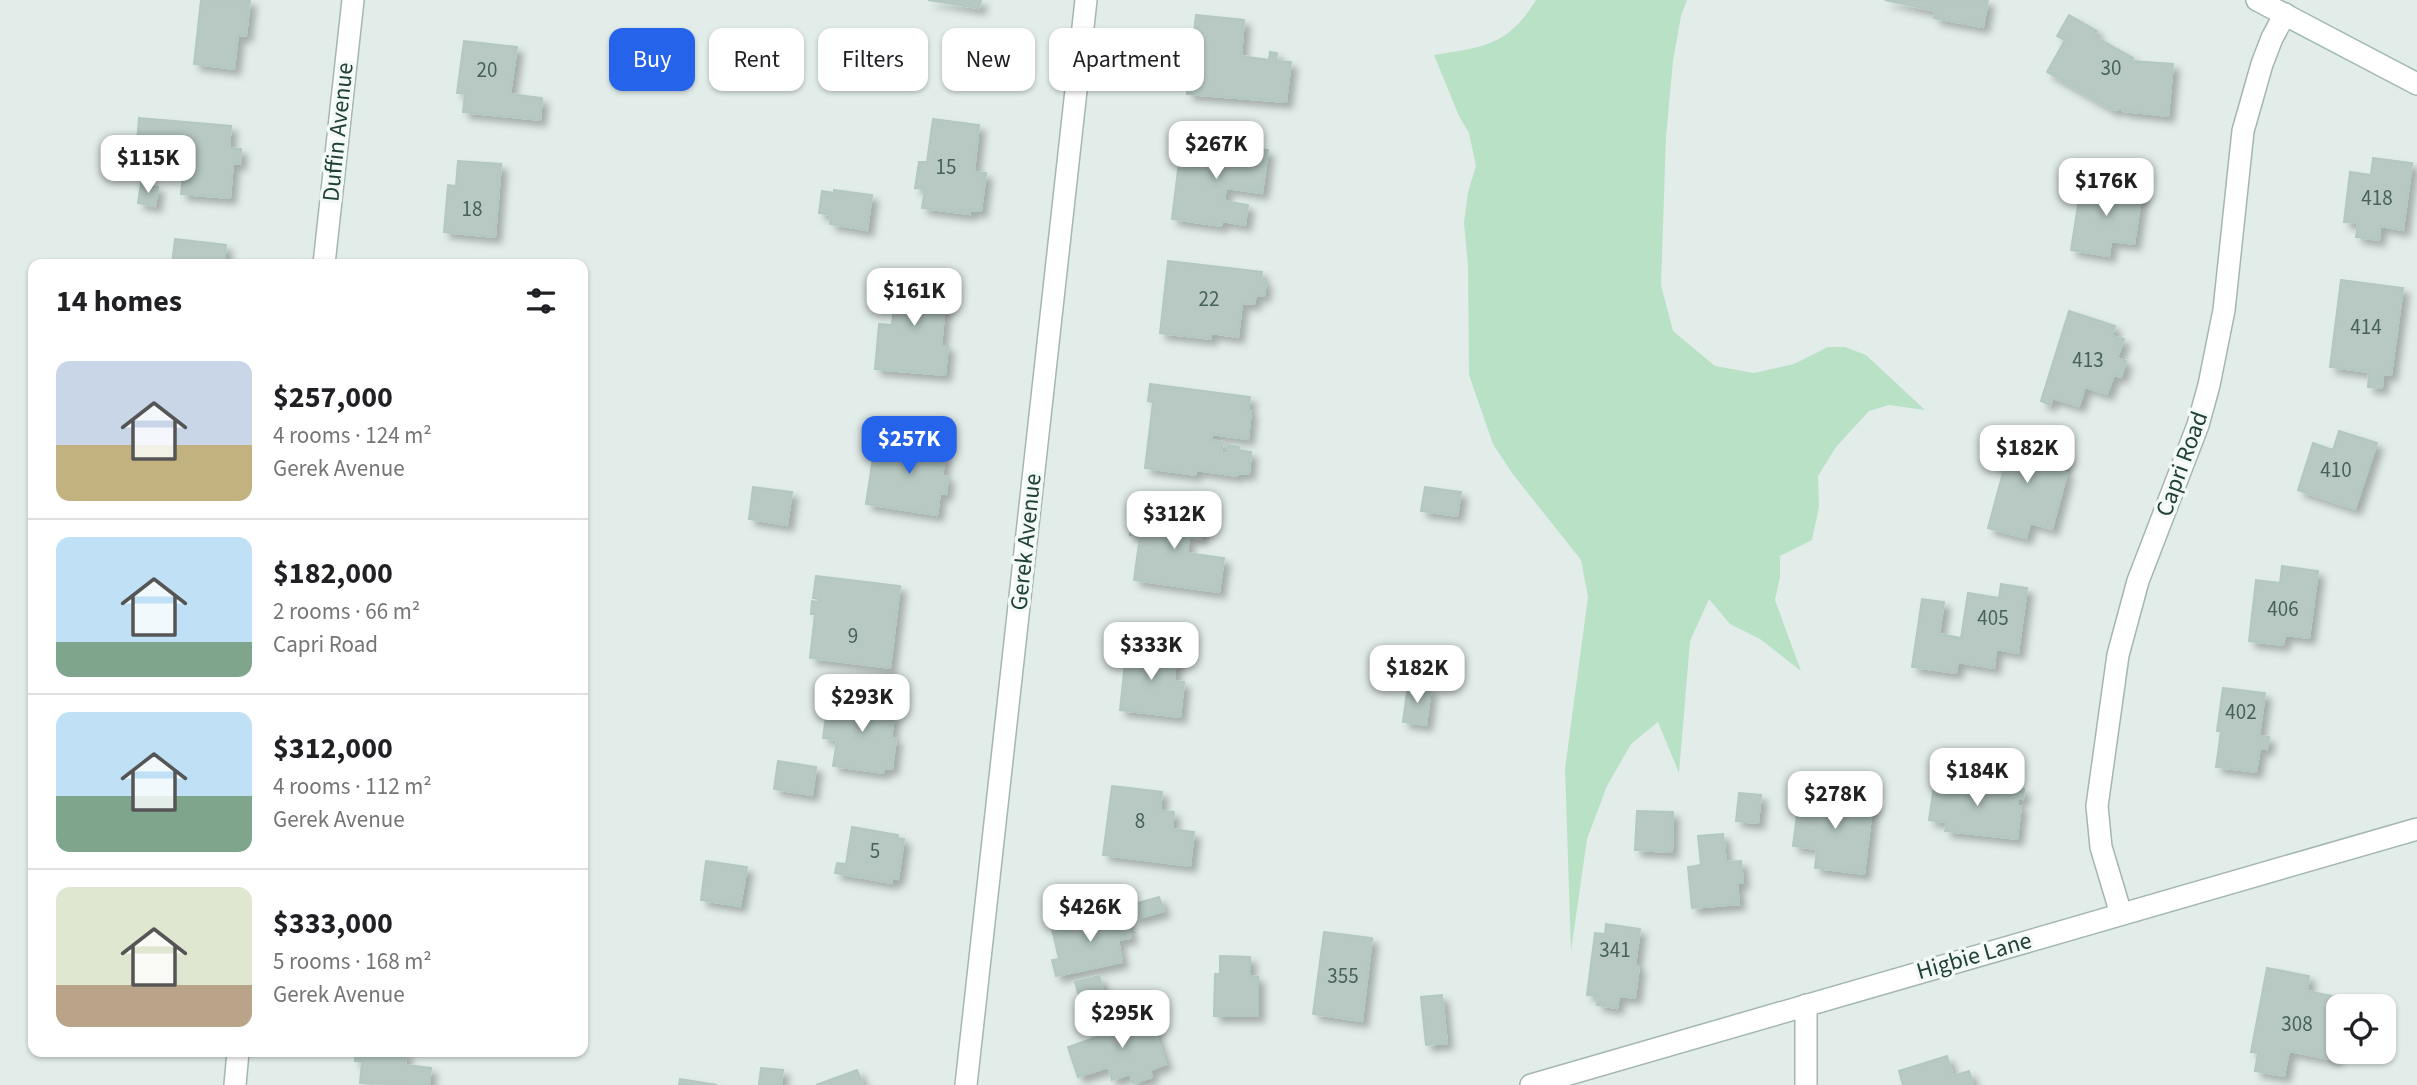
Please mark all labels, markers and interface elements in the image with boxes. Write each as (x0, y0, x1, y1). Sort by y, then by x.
chip: Buy (609, 28, 695, 91)
chip: Rent (709, 28, 804, 91)
chip: Filters (818, 28, 928, 91)
chip: New (942, 28, 1035, 91)
chip: Apartment (1049, 28, 1204, 91)
house number: 30 (2101, 53, 2121, 83)
house number: 20 (477, 55, 497, 85)
street label: Duffin Avenue (313, 61, 363, 203)
pin: $267K (1167, 122, 1265, 181)
text: $267K (1185, 127, 1247, 160)
pin: $115K (99, 136, 197, 195)
text: $115K (117, 141, 179, 174)
house number: 15 (936, 152, 956, 182)
pin: $176K (2057, 158, 2155, 218)
text: $176K (2075, 164, 2137, 197)
house number: 418 (2361, 183, 2393, 213)
house number: 18 (462, 194, 482, 224)
pin: $161K (865, 268, 963, 328)
text: $161K (883, 274, 945, 307)
text: 14 homes (56, 280, 182, 323)
icon: filters (522, 282, 560, 320)
house number: 22 (1199, 284, 1219, 314)
house number: 414 (2350, 312, 2382, 342)
house number: 413 (2072, 345, 2104, 375)
text: $257,000 (273, 376, 393, 419)
icon: home (112, 389, 196, 473)
street label: Capri Road (2147, 406, 2217, 522)
pin: $257K (860, 416, 958, 476)
text: 4 rooms · 124 m² (273, 419, 432, 452)
text: $257K (878, 422, 940, 455)
pin: $182K (1978, 426, 2076, 485)
text: $182K (1996, 431, 2058, 464)
text: Gerek Avenue (273, 452, 405, 485)
house number: 410 (2320, 455, 2352, 485)
street label: Gerek Avenue (1001, 472, 1051, 612)
pin: $312K (1125, 491, 1223, 551)
text: $312K (1143, 497, 1205, 530)
text: $182,000 (273, 552, 393, 595)
icon: home (112, 565, 196, 649)
house number: 406 (2267, 594, 2299, 624)
text: 2 rooms · 66 m² (273, 595, 420, 628)
house number: 405 (1977, 603, 2009, 633)
house number: 9 (848, 621, 858, 651)
pin: $333K (1102, 622, 1200, 682)
text: Capri Road (273, 628, 378, 661)
text: $333K (1120, 628, 1182, 661)
pin: $182K (1368, 646, 1466, 705)
text: $182K (1386, 651, 1448, 684)
pin: $293K (813, 674, 911, 734)
text: $293K (831, 680, 893, 713)
house number: 402 (2225, 697, 2257, 727)
text: $312,000 (273, 727, 393, 770)
icon: home (112, 740, 196, 824)
pin: $184K (1928, 748, 2026, 808)
text: $184K (1946, 754, 2008, 787)
text: 4 rooms · 112 m² (273, 770, 432, 803)
pin: $278K (1786, 772, 1884, 831)
text: $278K (1804, 777, 1866, 810)
text: Gerek Avenue (273, 803, 405, 836)
house number: 8 (1135, 806, 1145, 836)
house number: 5 (870, 836, 880, 866)
pin: $426K (1041, 884, 1139, 944)
text: $426K (1059, 890, 1121, 923)
text: $333,000 (273, 902, 393, 945)
icon: home (112, 915, 196, 999)
street label: Higbie Lane (1912, 923, 2036, 989)
house number: 341 (1599, 935, 1631, 965)
text: 5 rooms · 168 m² (273, 945, 432, 978)
house number: 355 (1327, 961, 1359, 991)
text: Gerek Avenue (273, 978, 405, 1011)
pin: $295K (1073, 990, 1171, 1050)
map controls (2326, 994, 2396, 1064)
button: locate (2326, 994, 2396, 1064)
text: $295K (1091, 996, 1153, 1029)
house number: 308 (2281, 1009, 2313, 1039)

